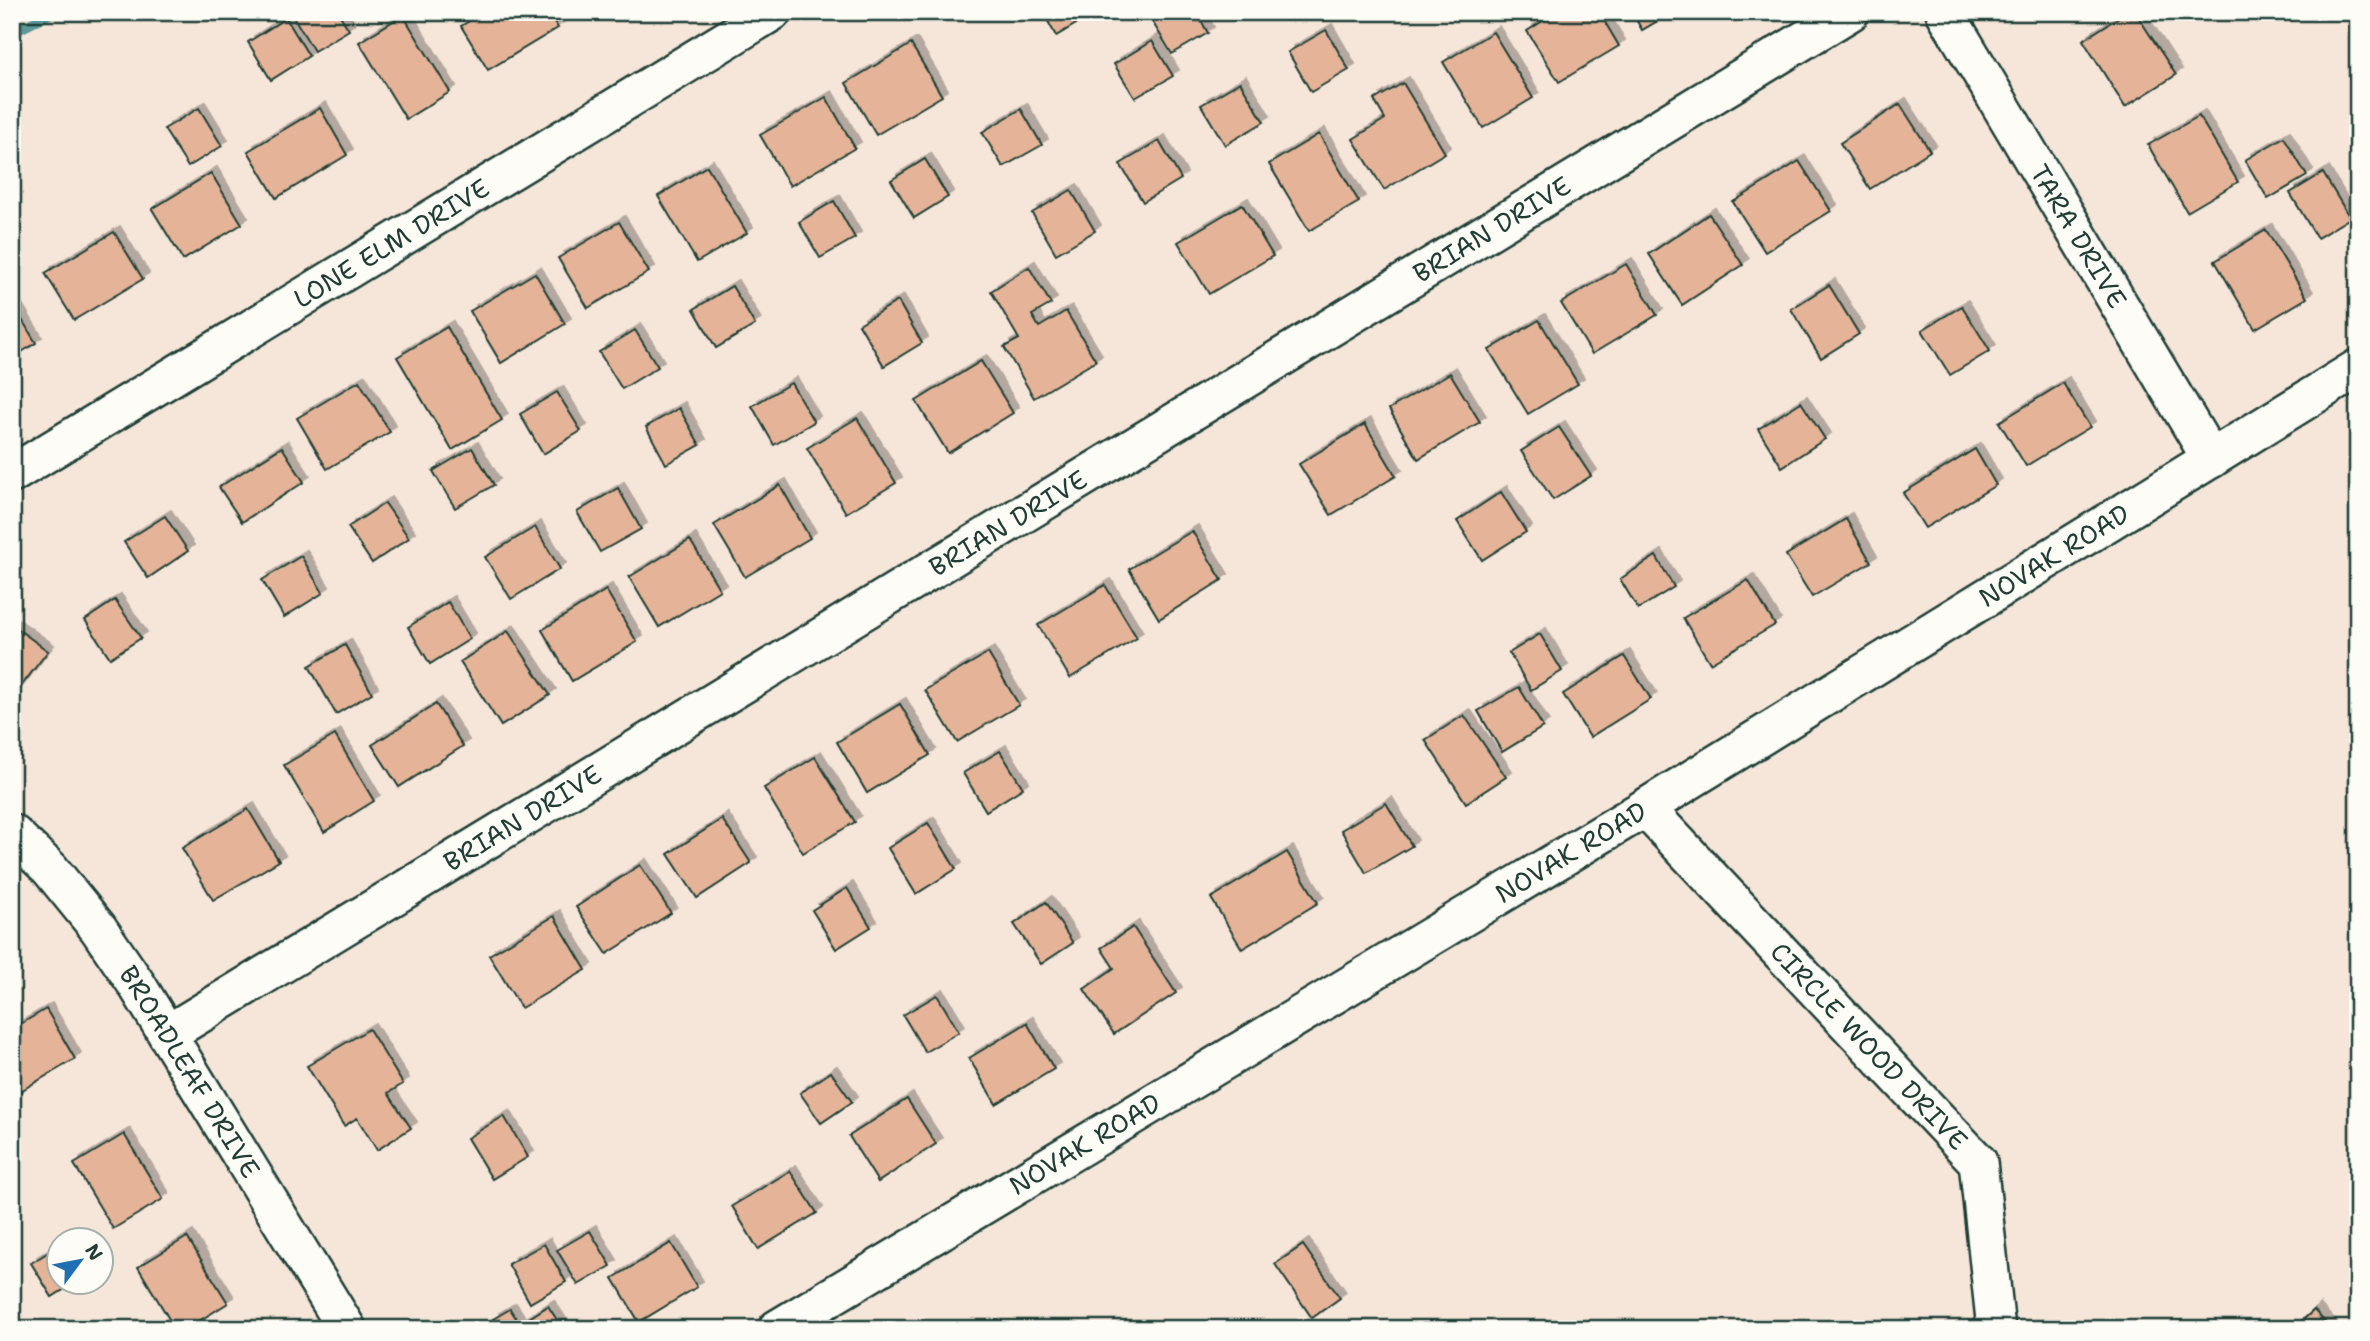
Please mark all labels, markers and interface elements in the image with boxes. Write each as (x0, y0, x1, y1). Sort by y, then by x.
street label: TARA DRIVE (2023, 158, 2135, 314)
street label: BRIAN DRIVE (1406, 168, 1577, 290)
street label: LONE ELM DRIVE (287, 170, 496, 316)
street label: BRIAN DRIVE (922, 461, 1093, 584)
street label: NOVAK ROAD (1972, 495, 2136, 615)
street label: BRIAN DRIVE (437, 756, 608, 879)
street label: NOVAK ROAD (1488, 793, 1653, 911)
street label: CIRCLE WOOD DRIVE (1763, 934, 1976, 1157)
street label: BROADLEAF DRIVE (112, 958, 269, 1184)
street label: NOVAK ROAD (1002, 1085, 1167, 1203)
north arrow (46, 1226, 116, 1296)
text: N (79, 1239, 109, 1265)

